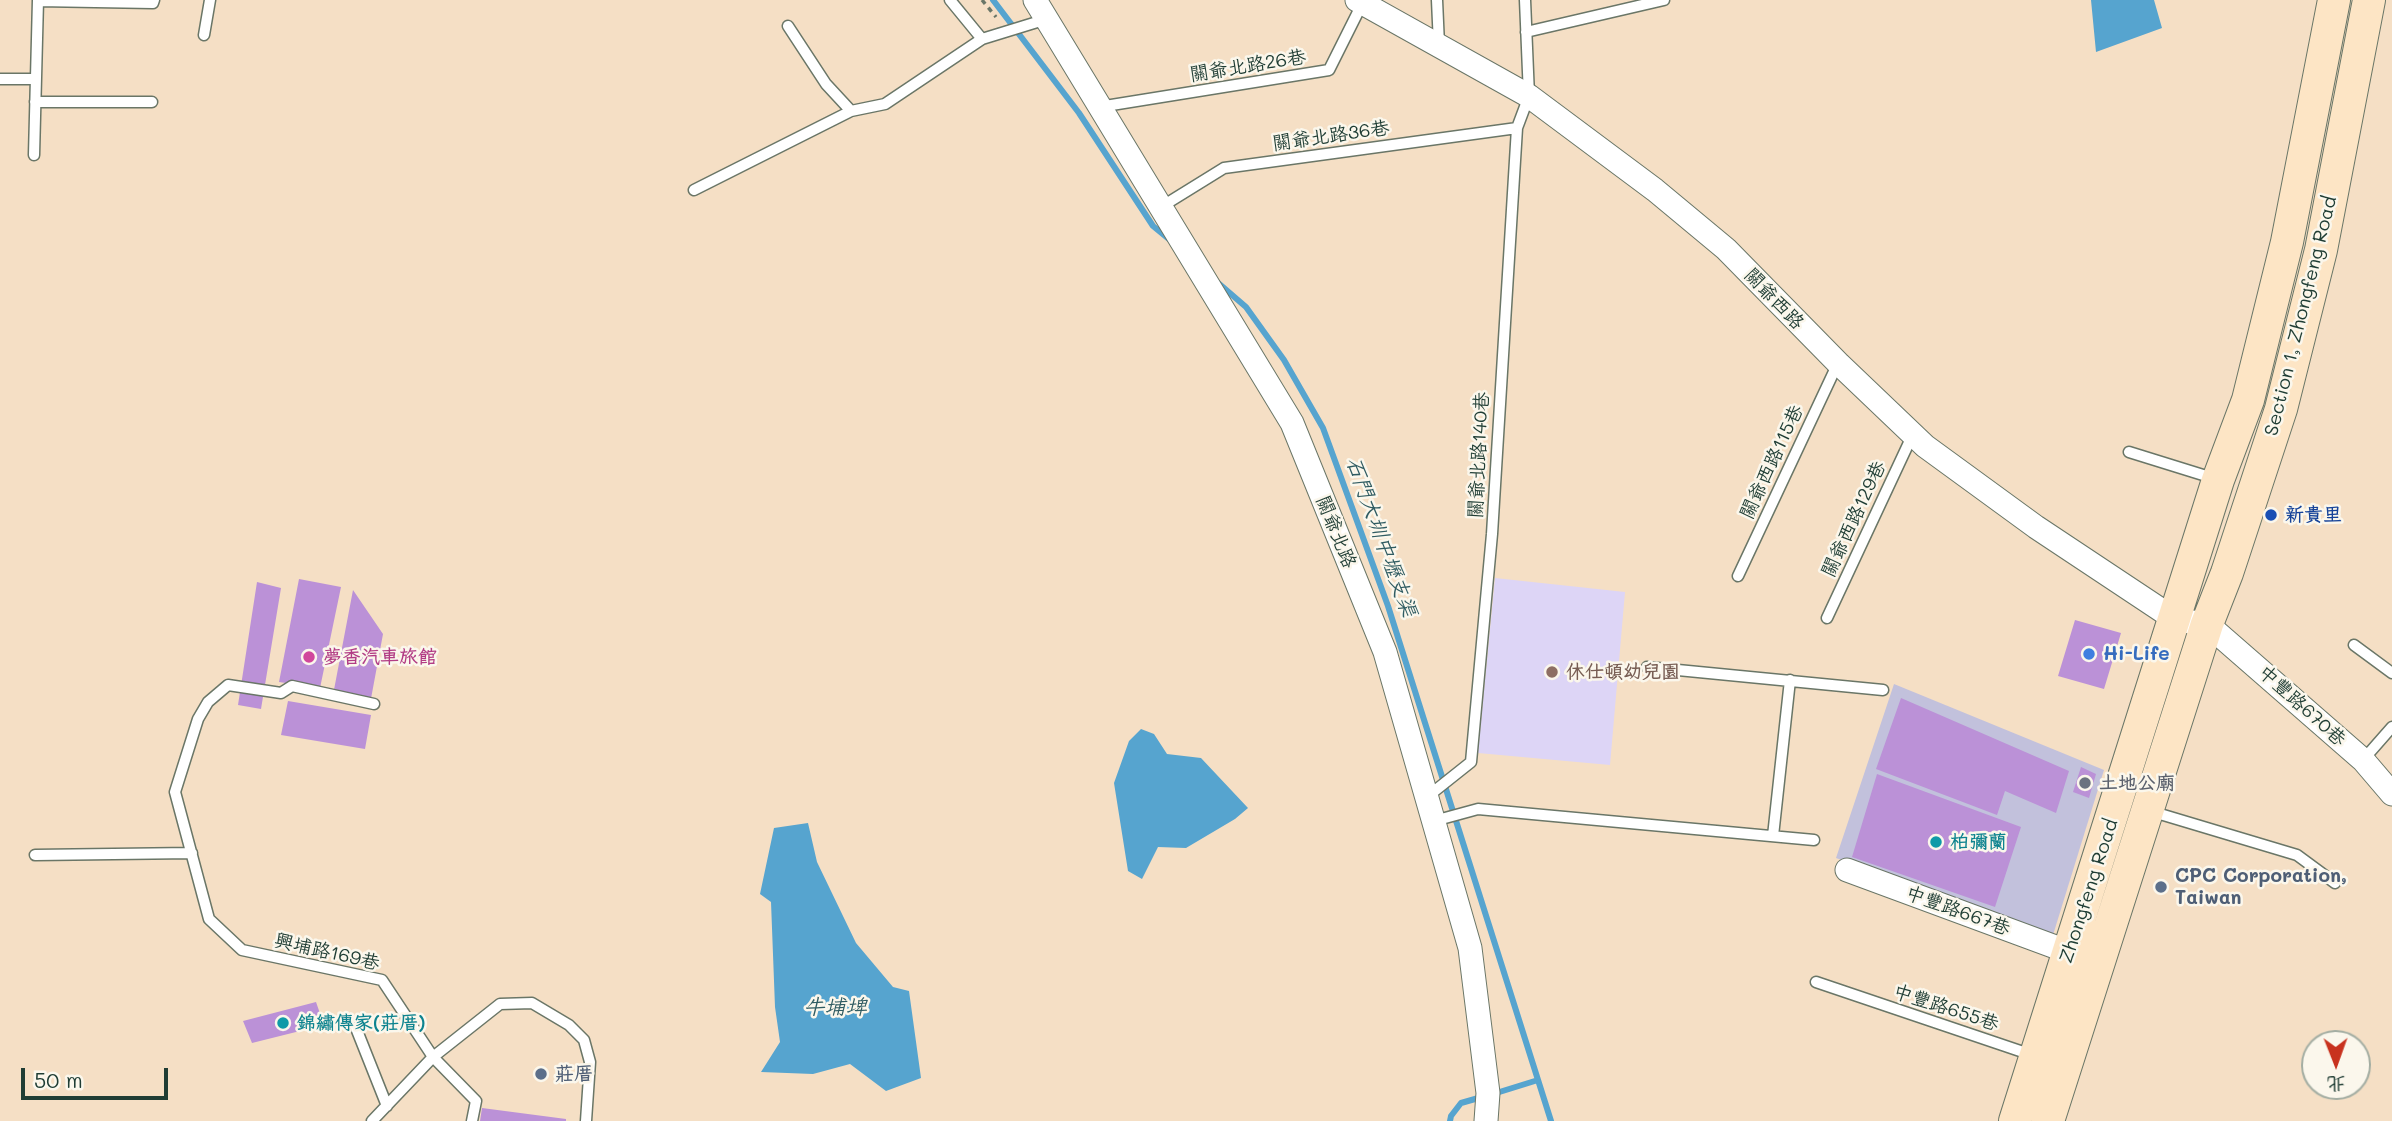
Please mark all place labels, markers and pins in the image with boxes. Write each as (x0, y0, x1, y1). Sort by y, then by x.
place label: 新貴里 (2285, 504, 2342, 526)
marker: 新貴里 (2263, 507, 2279, 523)
place label: Hi-Life (2103, 643, 2170, 665)
place label: 夢香汽車旅館 (323, 646, 437, 668)
marker: Hi-Life (2081, 646, 2097, 662)
marker: 夢香汽車旅館 (301, 649, 317, 665)
place label: 休仕頓幼兒園 (1566, 661, 1680, 683)
marker: 休仕頓幼兒園 (1544, 664, 1560, 680)
place label: 土地公廟 (2099, 772, 2175, 794)
marker: 土地公廟 (2077, 775, 2093, 791)
place label: 柏彌蘭 (1950, 831, 2007, 853)
marker: 柏彌蘭 (1928, 834, 1944, 850)
place label: CPC Corporation, Taiwan (2175, 865, 2347, 909)
marker: CPC Corporation, Taiwan (2153, 879, 2169, 895)
place label: 錦繡傳家(莊厝) (297, 1012, 425, 1034)
marker: 錦繡傳家(莊厝) (275, 1015, 291, 1031)
place label: 莊厝 (555, 1063, 593, 1085)
marker: 莊厝 (533, 1066, 549, 1082)

